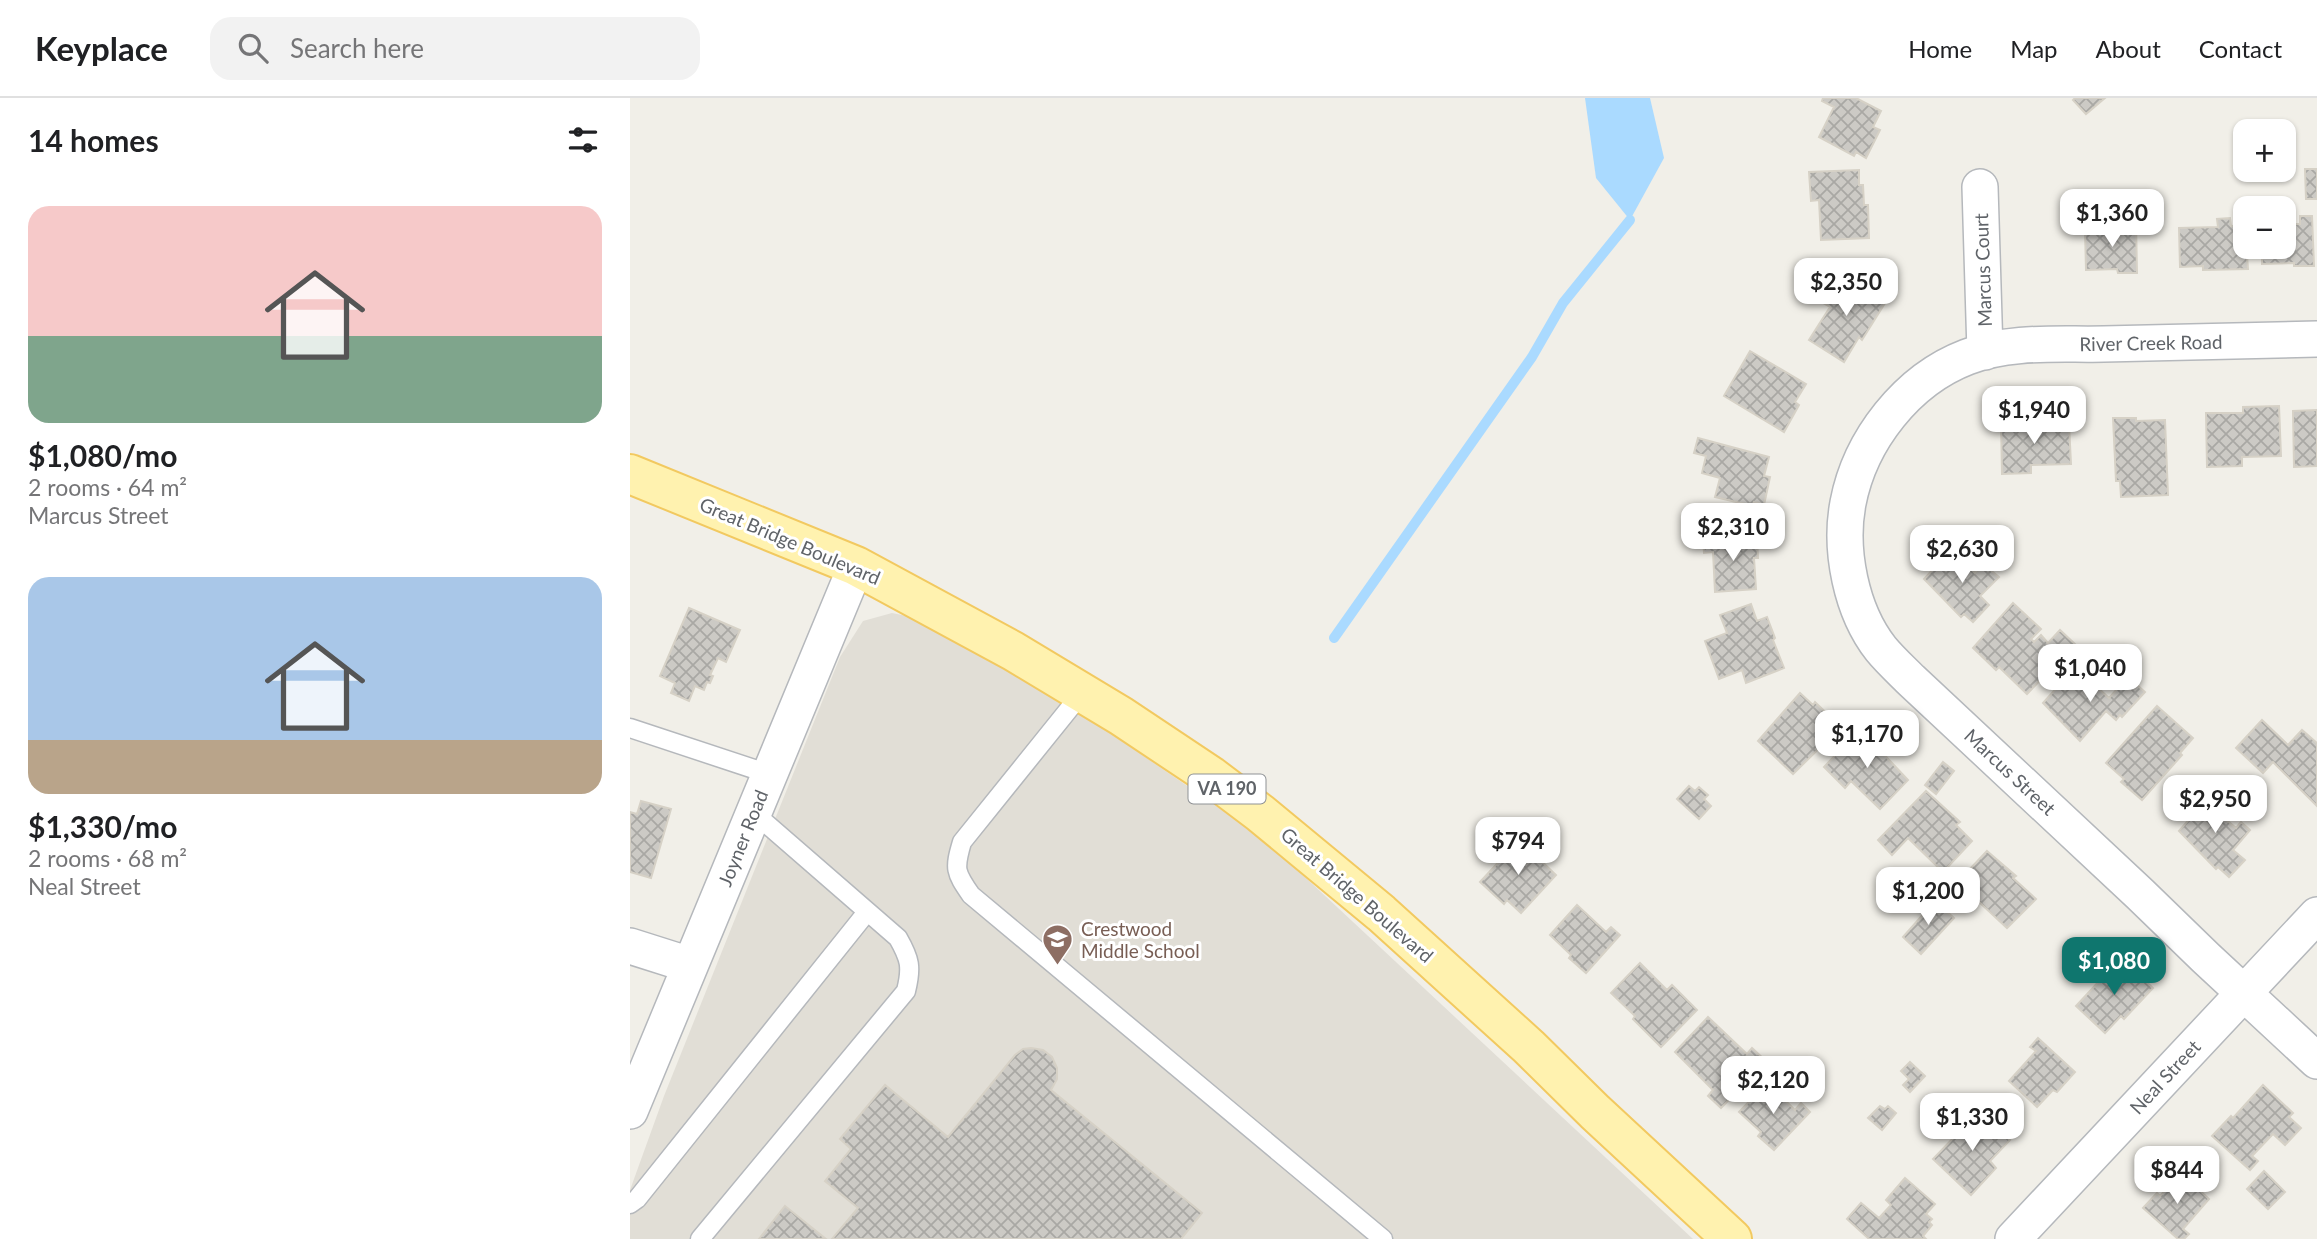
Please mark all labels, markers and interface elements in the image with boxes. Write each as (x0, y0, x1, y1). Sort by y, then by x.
search box (210, 17, 700, 80)
text: Keyplace (35, 28, 168, 68)
icon: search (234, 29, 272, 67)
text: Search here (290, 32, 424, 64)
text: Home (1908, 34, 1972, 63)
text: Map (2010, 34, 2058, 63)
text: About (2096, 34, 2161, 63)
text: Contact (2199, 34, 2282, 63)
map controls (2233, 119, 2296, 259)
button: + (2233, 119, 2296, 182)
icon: filters (564, 121, 602, 159)
text: 14 homes (28, 122, 159, 158)
pin: $1,360 (2055, 190, 2169, 249)
button: − (2233, 196, 2296, 259)
text: $1,360 (2076, 198, 2148, 226)
street label: Marcus Court (1969, 213, 1996, 327)
icon: home (252, 252, 378, 378)
pin: $2,350 (1789, 258, 1903, 318)
text: $2,350 (1810, 267, 1882, 295)
street label: River Creek Road (2079, 330, 2223, 355)
pin: $1,940 (1977, 386, 2091, 446)
text: $1,940 (1998, 395, 2070, 423)
text: $1,080/mo (28, 437, 177, 473)
text: 2 rooms · 64 m² (28, 473, 187, 501)
street label: Great Bridge Boulevard (696, 492, 884, 589)
text: Marcus Street (28, 501, 169, 529)
pin: $2,310 (1676, 504, 1790, 563)
text: $2,310 (1697, 512, 1769, 540)
pin: $2,630 (1905, 526, 2019, 585)
text: $2,630 (1926, 534, 1998, 562)
icon: home (252, 623, 378, 749)
pin: $1,040 (2033, 644, 2147, 704)
text: $1,040 (2054, 653, 2126, 681)
pin: $1,170 (1810, 710, 1924, 770)
text: $1,170 (1831, 719, 1903, 747)
street label: Marcus Street (1960, 724, 2061, 820)
road number: VA 190 (1188, 774, 1266, 804)
pin: $2,950 (2158, 776, 2272, 835)
text: $2,950 (2179, 784, 2251, 812)
street label: Joyner Road (713, 786, 772, 889)
text: $1,330/mo (28, 808, 177, 844)
pin: $794 (1477, 818, 1559, 877)
street label: Great Bridge Boulevard (1277, 822, 1438, 967)
text: $794 (1491, 826, 1545, 854)
text: 2 rooms · 68 m² (28, 844, 187, 872)
pin: $1,200 (1871, 868, 1985, 927)
text: Neal Street (28, 872, 141, 900)
text: $1,200 (1892, 876, 1964, 904)
place label: Crestwood Middle School (1081, 917, 1200, 962)
school or university icon: Crestwood Middle School (1041, 923, 1075, 967)
pin: $1,080 (2057, 937, 2171, 997)
text: $1,080 (2078, 946, 2150, 974)
street label: Neal Street (2124, 1035, 2205, 1119)
pin: $2,120 (1716, 1056, 1830, 1116)
text: $2,120 (1737, 1065, 1809, 1093)
pin: $1,330 (1915, 1094, 2029, 1153)
text: $1,330 (1936, 1102, 2008, 1130)
pin: $844 (2136, 1146, 2218, 1206)
text: $844 (2150, 1155, 2204, 1183)

